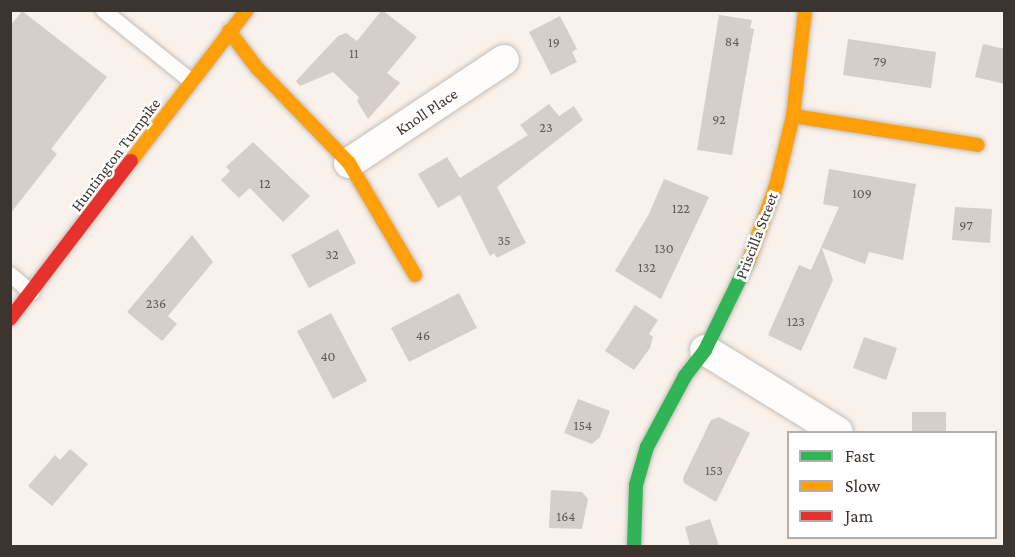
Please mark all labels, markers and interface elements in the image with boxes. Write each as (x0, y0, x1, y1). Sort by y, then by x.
house number: 84 (725, 33, 739, 49)
house number: 19 (548, 34, 560, 50)
house number: 11 (349, 45, 359, 61)
house number: 79 (873, 53, 887, 69)
street label: Knoll Place (392, 84, 462, 140)
street label: Huntington Turnpike (67, 95, 165, 215)
house number: 92 (712, 111, 726, 127)
house number: 23 (539, 119, 553, 135)
house number: 12 (259, 175, 271, 191)
house number: 109 (852, 185, 872, 201)
street label: Priscilla Street (732, 190, 782, 282)
house number: 122 (672, 200, 690, 216)
house number: 97 (959, 217, 973, 233)
house number: 35 (497, 232, 511, 248)
house number: 130 (654, 240, 674, 256)
house number: 32 (325, 246, 339, 262)
house number: 132 (638, 259, 656, 275)
house number: 236 (146, 295, 166, 311)
house number: 123 (787, 313, 805, 329)
house number: 46 (416, 327, 430, 343)
house number: 40 (320, 348, 336, 364)
house number: 154 (574, 417, 592, 433)
legend (787, 431, 997, 539)
text: Fast (845, 446, 875, 466)
house number: 153 (705, 462, 723, 478)
text: Slow (845, 476, 880, 496)
text: Jam (845, 506, 873, 526)
house number: 164 (557, 508, 575, 524)

